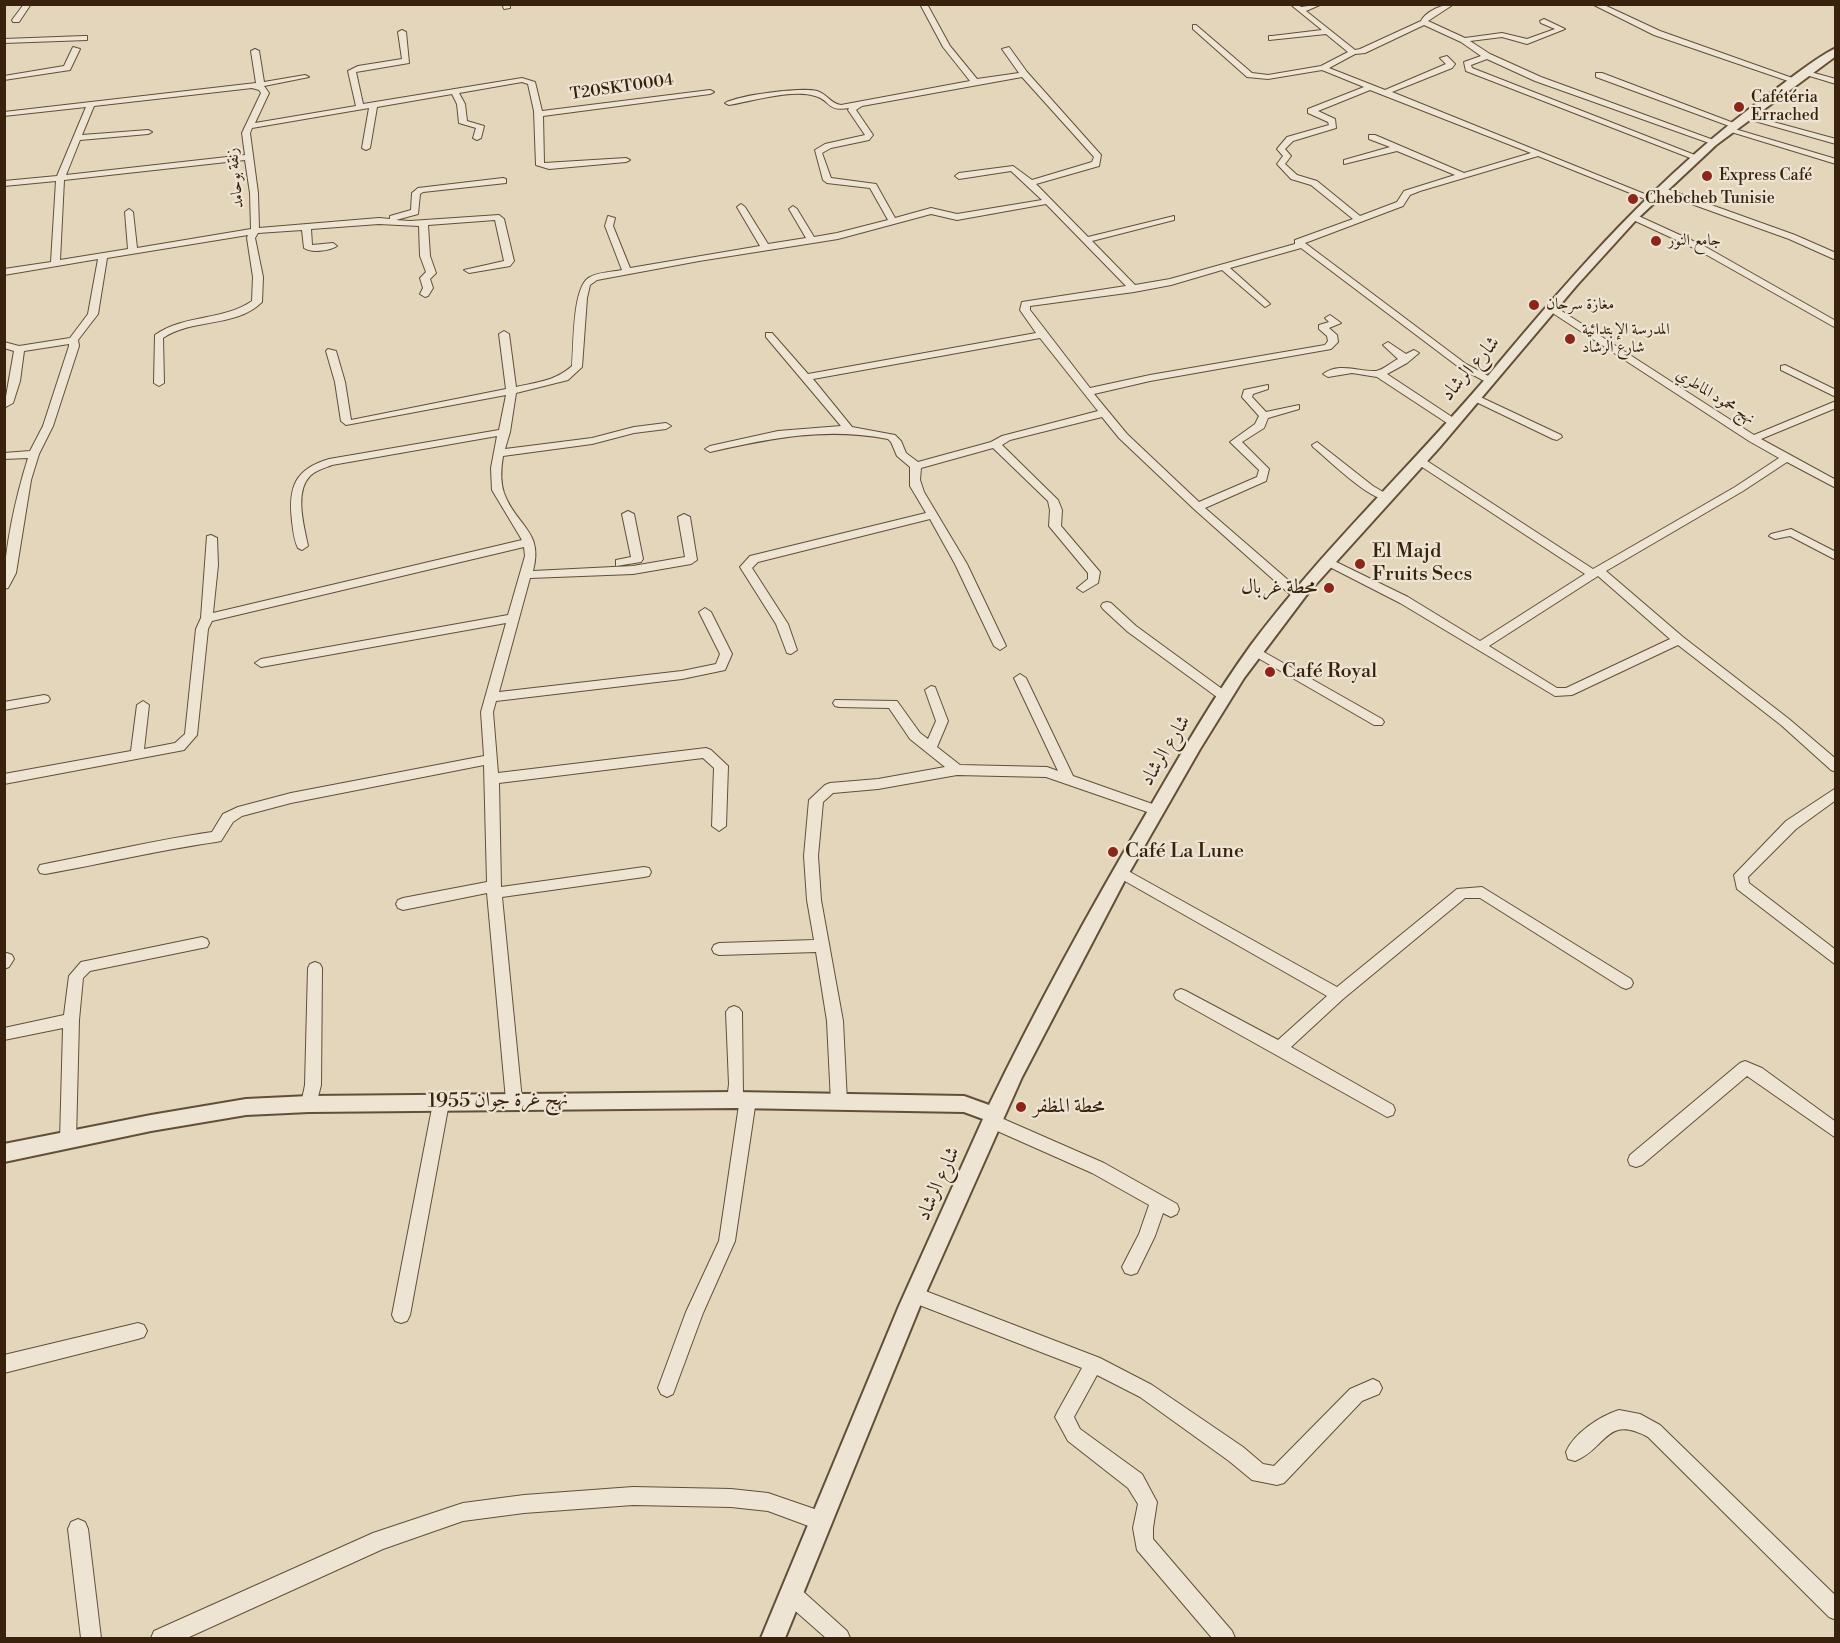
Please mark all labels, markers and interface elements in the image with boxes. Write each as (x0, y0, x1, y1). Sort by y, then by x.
street label: T20SKT0004 (569, 71, 675, 105)
place label: Cafétéria Errached (1751, 88, 1819, 126)
marker: Cafétéria Errached (1732, 100, 1746, 114)
street label: زنقة بوحامد (223, 147, 249, 209)
place label: Express Café (1719, 166, 1812, 186)
marker: Express Café (1700, 169, 1714, 183)
place label: Chebcheb Tunisie (1645, 189, 1775, 209)
marker: Chebcheb Tunisie (1626, 192, 1640, 206)
place label: جامع النور (1668, 231, 1721, 251)
marker: جامع النور (1649, 234, 1663, 248)
place label: مغازة سرحان (1546, 295, 1614, 315)
marker: مغازة سرحان (1527, 298, 1541, 312)
place label: المدرسة الإبتدائية شارع الرشاد (1582, 320, 1670, 358)
street label: شارع الرشاد (1436, 332, 1506, 406)
marker: المدرسة الإبتدائية شارع الرشاد (1563, 332, 1577, 346)
street label: نهج محمود الماطري (1672, 365, 1758, 429)
place label: El Majd Fruits Secs (1372, 540, 1472, 587)
marker: El Majd Fruits Secs (1353, 557, 1367, 571)
place label: محطة غربال (1241, 576, 1317, 600)
marker: محطة غربال (1322, 581, 1336, 595)
place label: Café Royal (1282, 660, 1377, 684)
marker: Café Royal (1263, 665, 1277, 679)
street label: شارع الرشاد (1136, 711, 1196, 791)
place label: Café La Lune (1125, 840, 1244, 864)
marker: Café La Lune (1106, 845, 1120, 859)
street label: نهج غرة جوان 1955 (428, 1088, 568, 1114)
place label: محطة المظفر (1033, 1095, 1105, 1119)
marker: محطة المظفر (1014, 1100, 1028, 1114)
street label: شارع الرشاد (912, 1143, 966, 1225)

